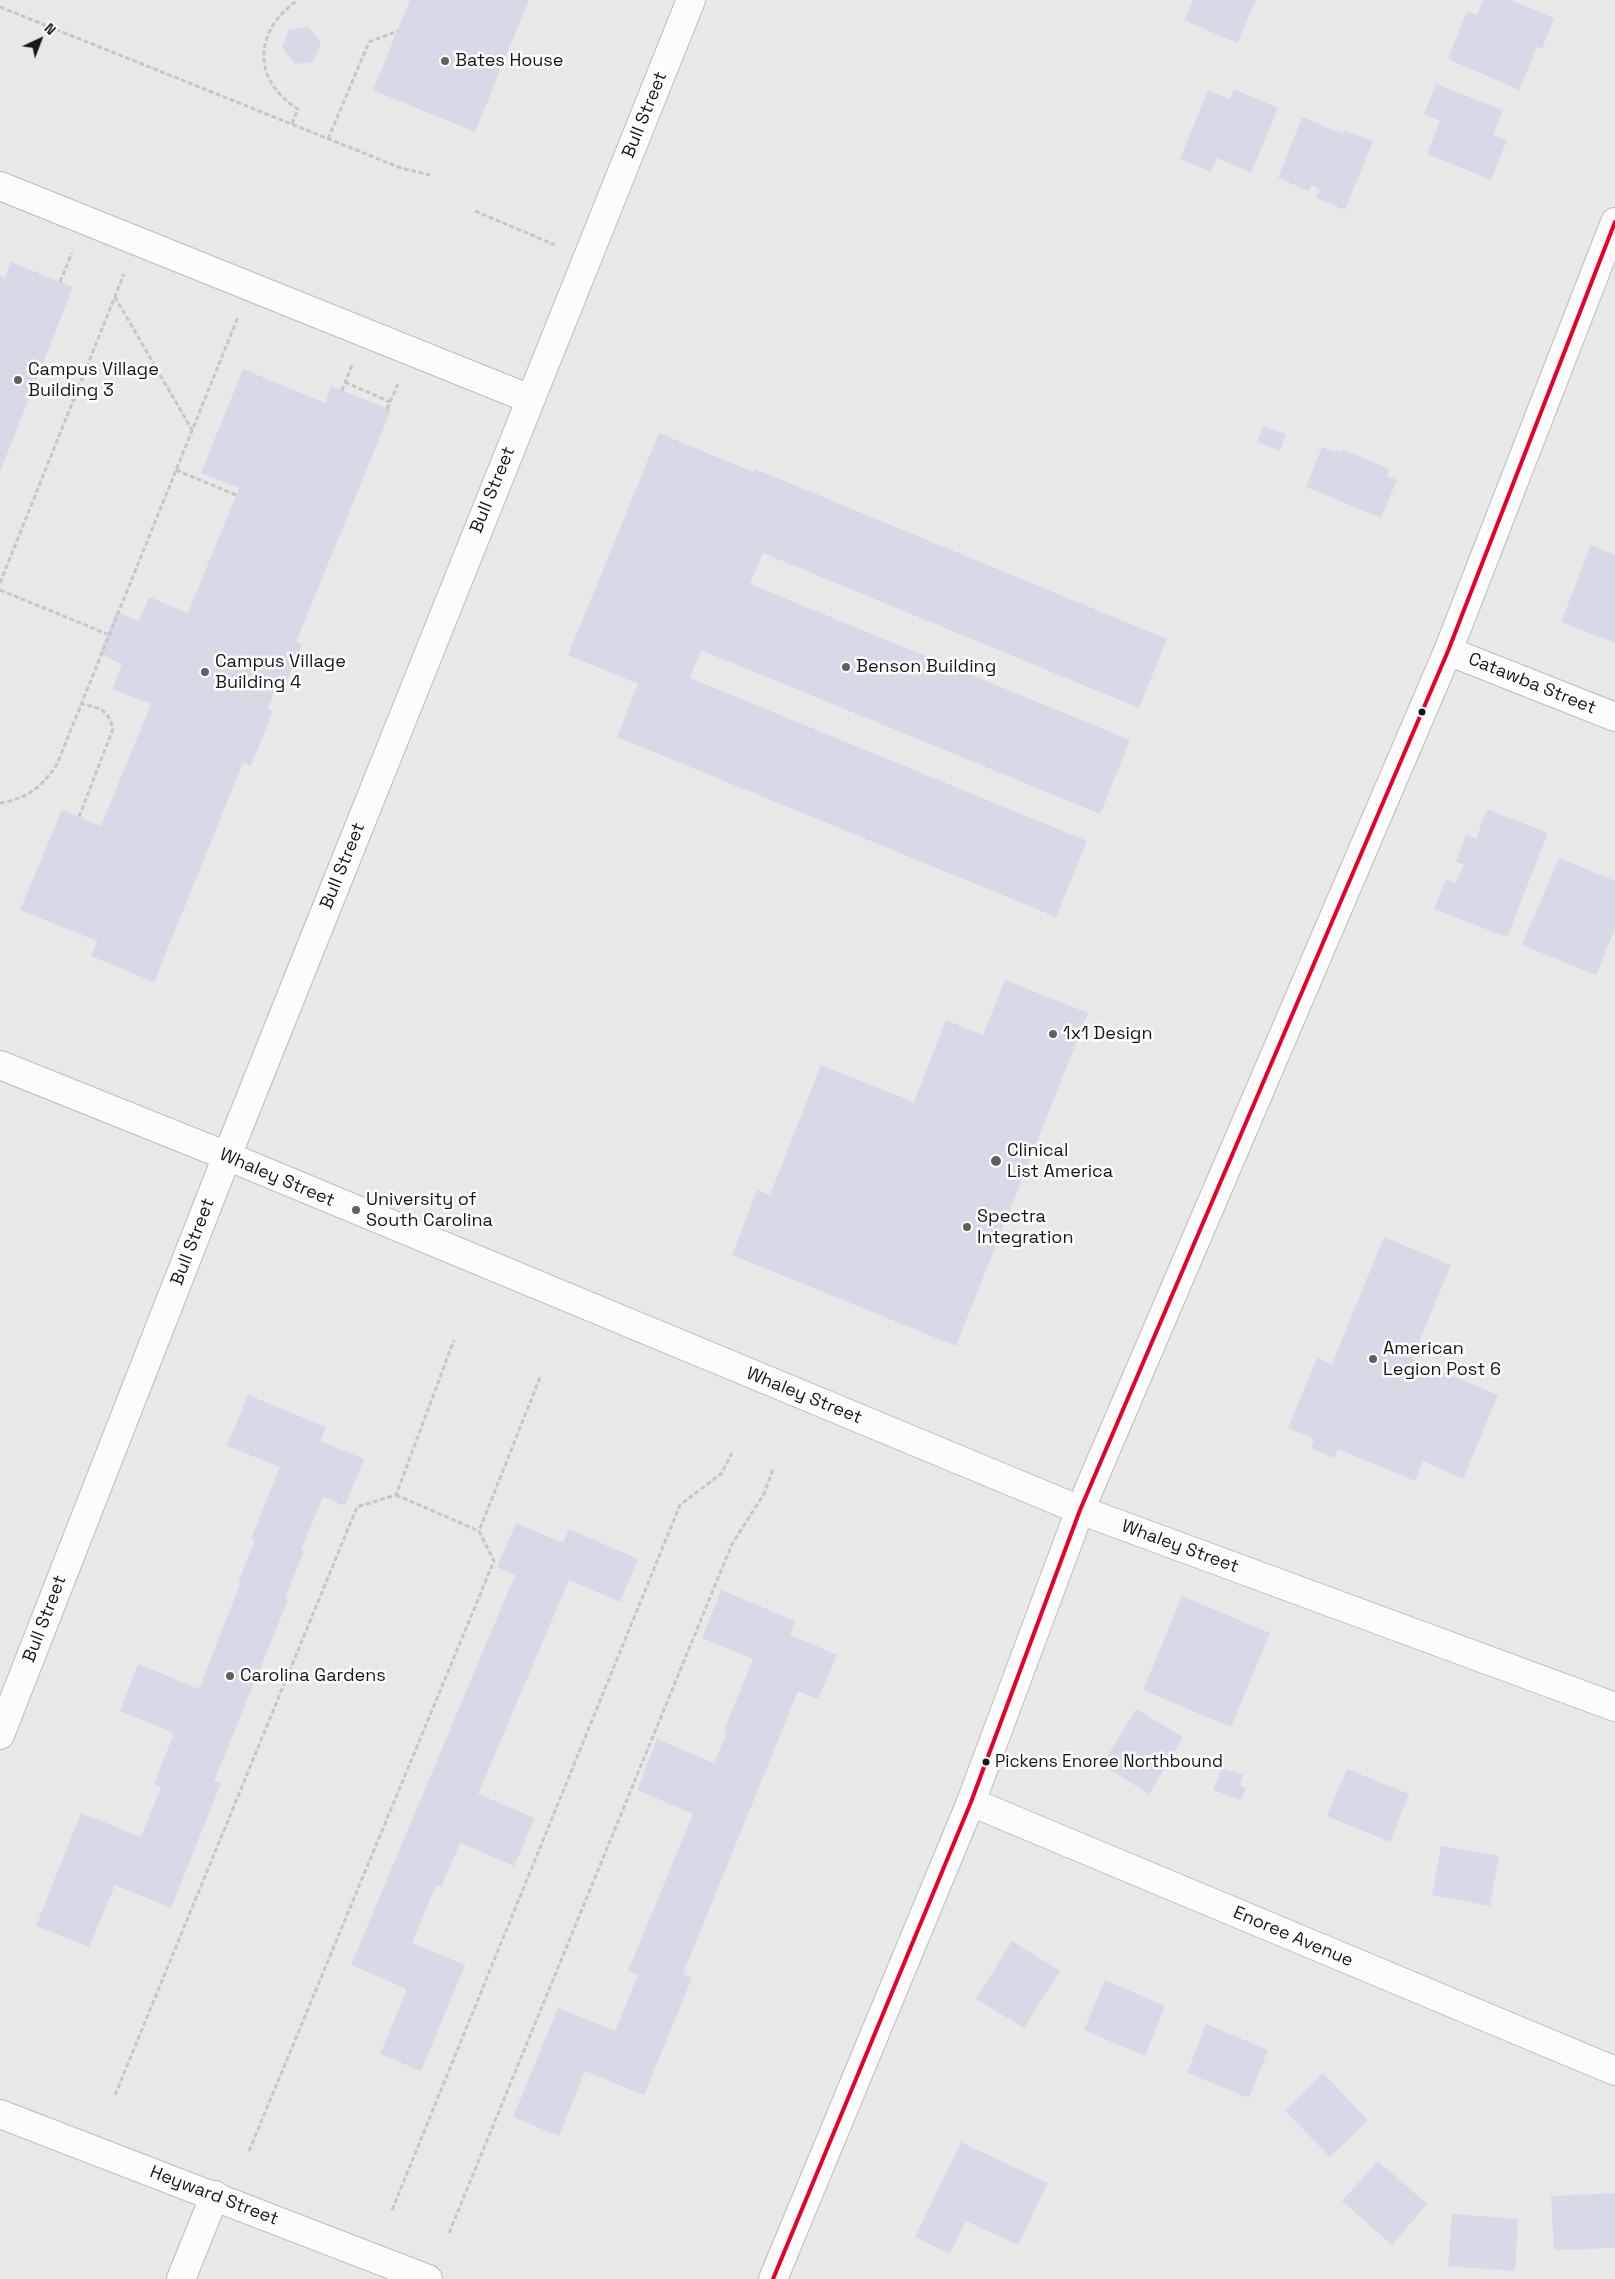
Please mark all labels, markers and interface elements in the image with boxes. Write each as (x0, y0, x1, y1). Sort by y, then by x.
north arrow (15, 15, 65, 65)
text: N (41, 19, 60, 39)
place label: Bates House (455, 50, 563, 72)
marker: Bates House (439, 55, 451, 67)
street label: Bull Street (618, 69, 672, 161)
place label: Campus Village Building 3 (28, 359, 159, 402)
marker: Campus Village Building 3 (12, 374, 24, 386)
street label: Bull Street (466, 444, 520, 536)
street label: Catawba Street (1465, 649, 1599, 719)
place label: Campus Village Building 4 (215, 651, 346, 694)
place label: Benson Building (856, 656, 996, 678)
marker: Benson Building (840, 661, 852, 673)
marker: Campus Village Building 4 (199, 666, 211, 678)
unlabelled marker (1417, 707, 1427, 717)
street label: Bull Street (316, 820, 370, 912)
place label: 1x1 Design (1063, 1023, 1152, 1045)
marker: 1x1 Design (1047, 1028, 1059, 1040)
place label: Clinical List America (1007, 1140, 1113, 1182)
street label: Whaley Street (216, 1144, 338, 1212)
marker: Clinical List America (989, 1154, 1003, 1168)
place label: University of South Carolina (366, 1189, 493, 1232)
street label: Bull Street (167, 1195, 219, 1289)
marker: University of South Carolina (350, 1204, 362, 1216)
place label: Spectra Integration (977, 1206, 1073, 1248)
marker: Spectra Integration (961, 1221, 973, 1233)
place label: American Legion Post 6 (1383, 1338, 1501, 1380)
marker: American Legion Post 6 (1367, 1353, 1379, 1365)
street label: Whaley Street (743, 1363, 865, 1429)
street label: Whaley Street (1119, 1516, 1241, 1578)
street label: Bull Street (19, 1572, 71, 1666)
place label: Carolina Gardens (240, 1665, 386, 1687)
marker: Carolina Gardens (224, 1670, 236, 1682)
place label: Pickens Enoree Northbound (995, 1752, 1223, 1772)
marker: Pickens Enoree Northbound (981, 1757, 991, 1767)
street label: Enoree Avenue (1230, 1902, 1356, 1972)
street label: Heyward Street (147, 2162, 281, 2230)

